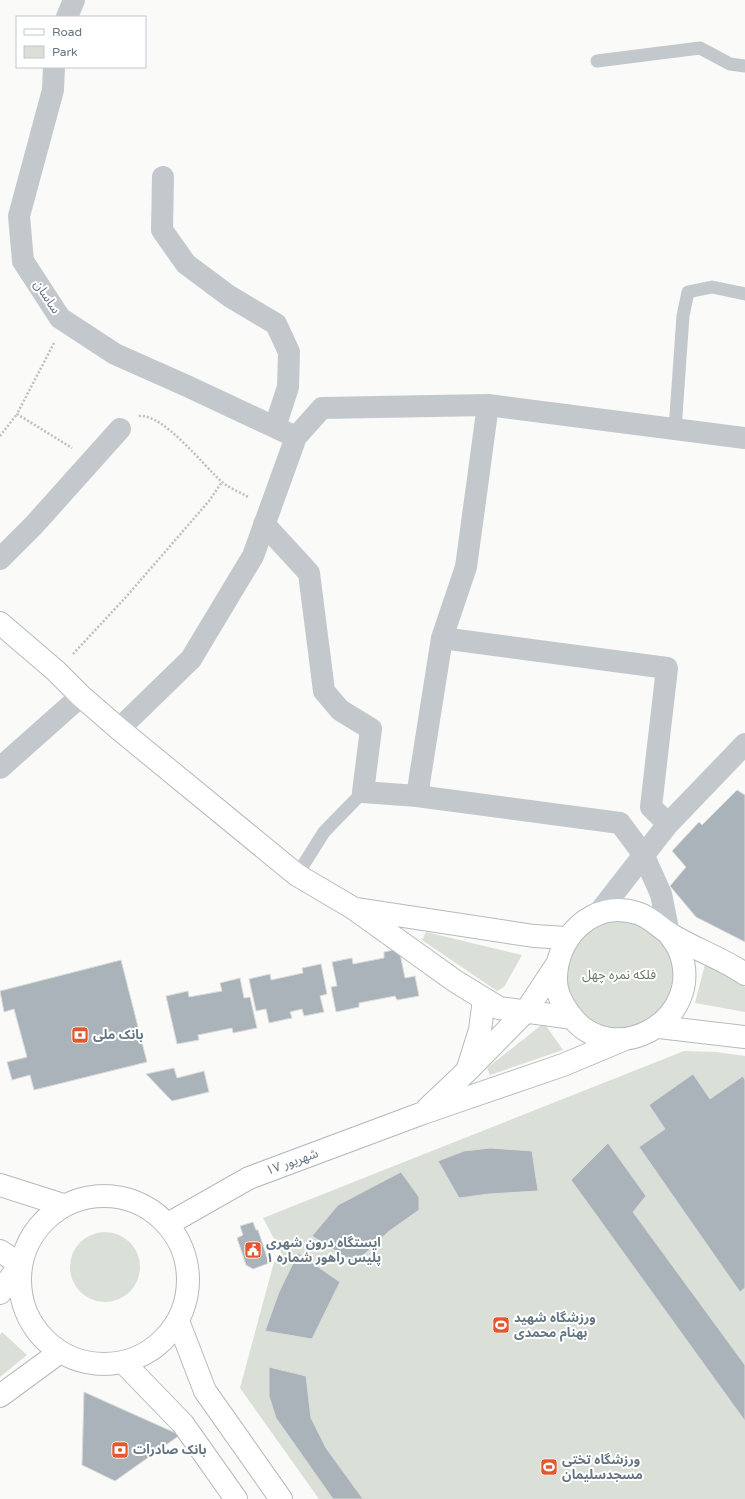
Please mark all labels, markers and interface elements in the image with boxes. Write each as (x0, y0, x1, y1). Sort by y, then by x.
legend (16, 16, 146, 68)
text: Road (52, 25, 82, 39)
text: Park (52, 45, 78, 59)
street label: ساسان (30, 277, 64, 317)
park label: فلکه نمره چهل (582, 967, 656, 984)
bank icon: بانک ملی (70, 1025, 90, 1045)
place label: بانک ملی (93, 1027, 144, 1043)
street label: ۱۷ شهریور (264, 1145, 320, 1179)
place label: ایستگاه درون شهری پلیس راهور شماره ۱ (266, 1235, 381, 1266)
public building icon: ایستگاه درون شهری پلیس راهور شماره ۱ (243, 1240, 263, 1260)
place label: ورزشگاه شهید بهنام محمدی (514, 1310, 596, 1342)
sports icon: ورزشگاه شهید بهنام محمدی (491, 1315, 511, 1335)
bank icon: بانک صادرات (110, 1440, 130, 1460)
place label: بانک صادرات (133, 1442, 207, 1458)
place label: ورزشگاه تختی مسجدسلیمان (562, 1452, 643, 1483)
sports icon: ورزشگاه تختی مسجدسلیمان (539, 1457, 559, 1477)

